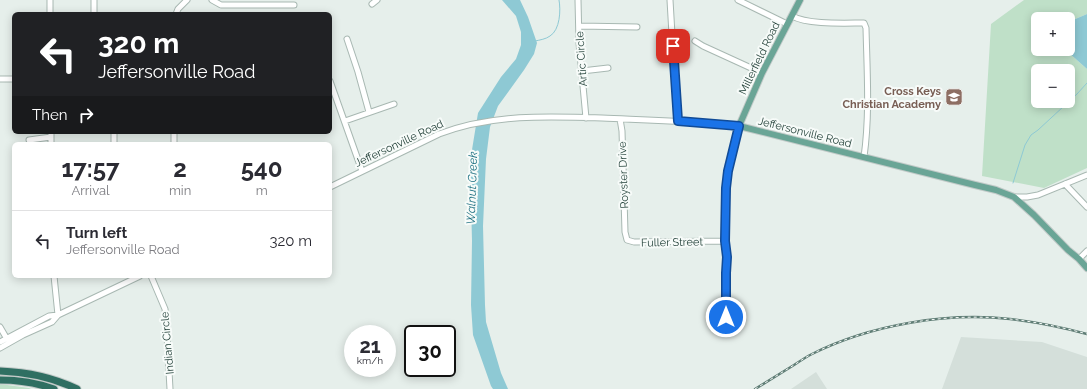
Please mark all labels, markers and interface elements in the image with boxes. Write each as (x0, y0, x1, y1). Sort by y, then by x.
map controls (1031, 12, 1075, 108)
button: + (1031, 12, 1075, 56)
street label: Millerfield Road (736, 20, 783, 97)
text: 320 m (98, 27, 179, 60)
icon: left (32, 28, 84, 80)
pin (656, 29, 690, 63)
street label: Artic Circle (573, 30, 590, 87)
icon: arrive (662, 35, 684, 57)
text: Jeffersonville Road (98, 61, 255, 82)
button: − (1031, 64, 1075, 108)
place label: Cross Keys Christian Academy (842, 85, 942, 111)
school or university icon: Cross Keys Christian Academy (944, 87, 964, 107)
icon: right (75, 104, 97, 126)
text: Then (32, 106, 67, 124)
street label: Jeffersonville Road (757, 115, 853, 150)
street label: Jeffersonville Road (353, 117, 446, 170)
street label: Royster Drive (616, 141, 631, 209)
water label: Walnut Creek (464, 151, 480, 225)
text: 17:57 (61, 154, 119, 183)
text: 2 (173, 154, 187, 183)
text: 540 (241, 154, 283, 183)
text: Arrival (71, 183, 110, 198)
text: min (169, 183, 191, 198)
text: m (256, 183, 268, 198)
text: Turn left (66, 224, 127, 242)
icon: left (32, 230, 54, 252)
text: 320 m (269, 232, 312, 250)
street label: Fuller Street (641, 235, 703, 250)
text: Jeffersonville Road (66, 242, 180, 257)
position arrow (705, 296, 747, 338)
street label: Indian Circle (158, 311, 177, 375)
speed limit sign: 30 (404, 325, 456, 377)
text: 21 (359, 334, 381, 358)
text: km/h (357, 355, 383, 366)

